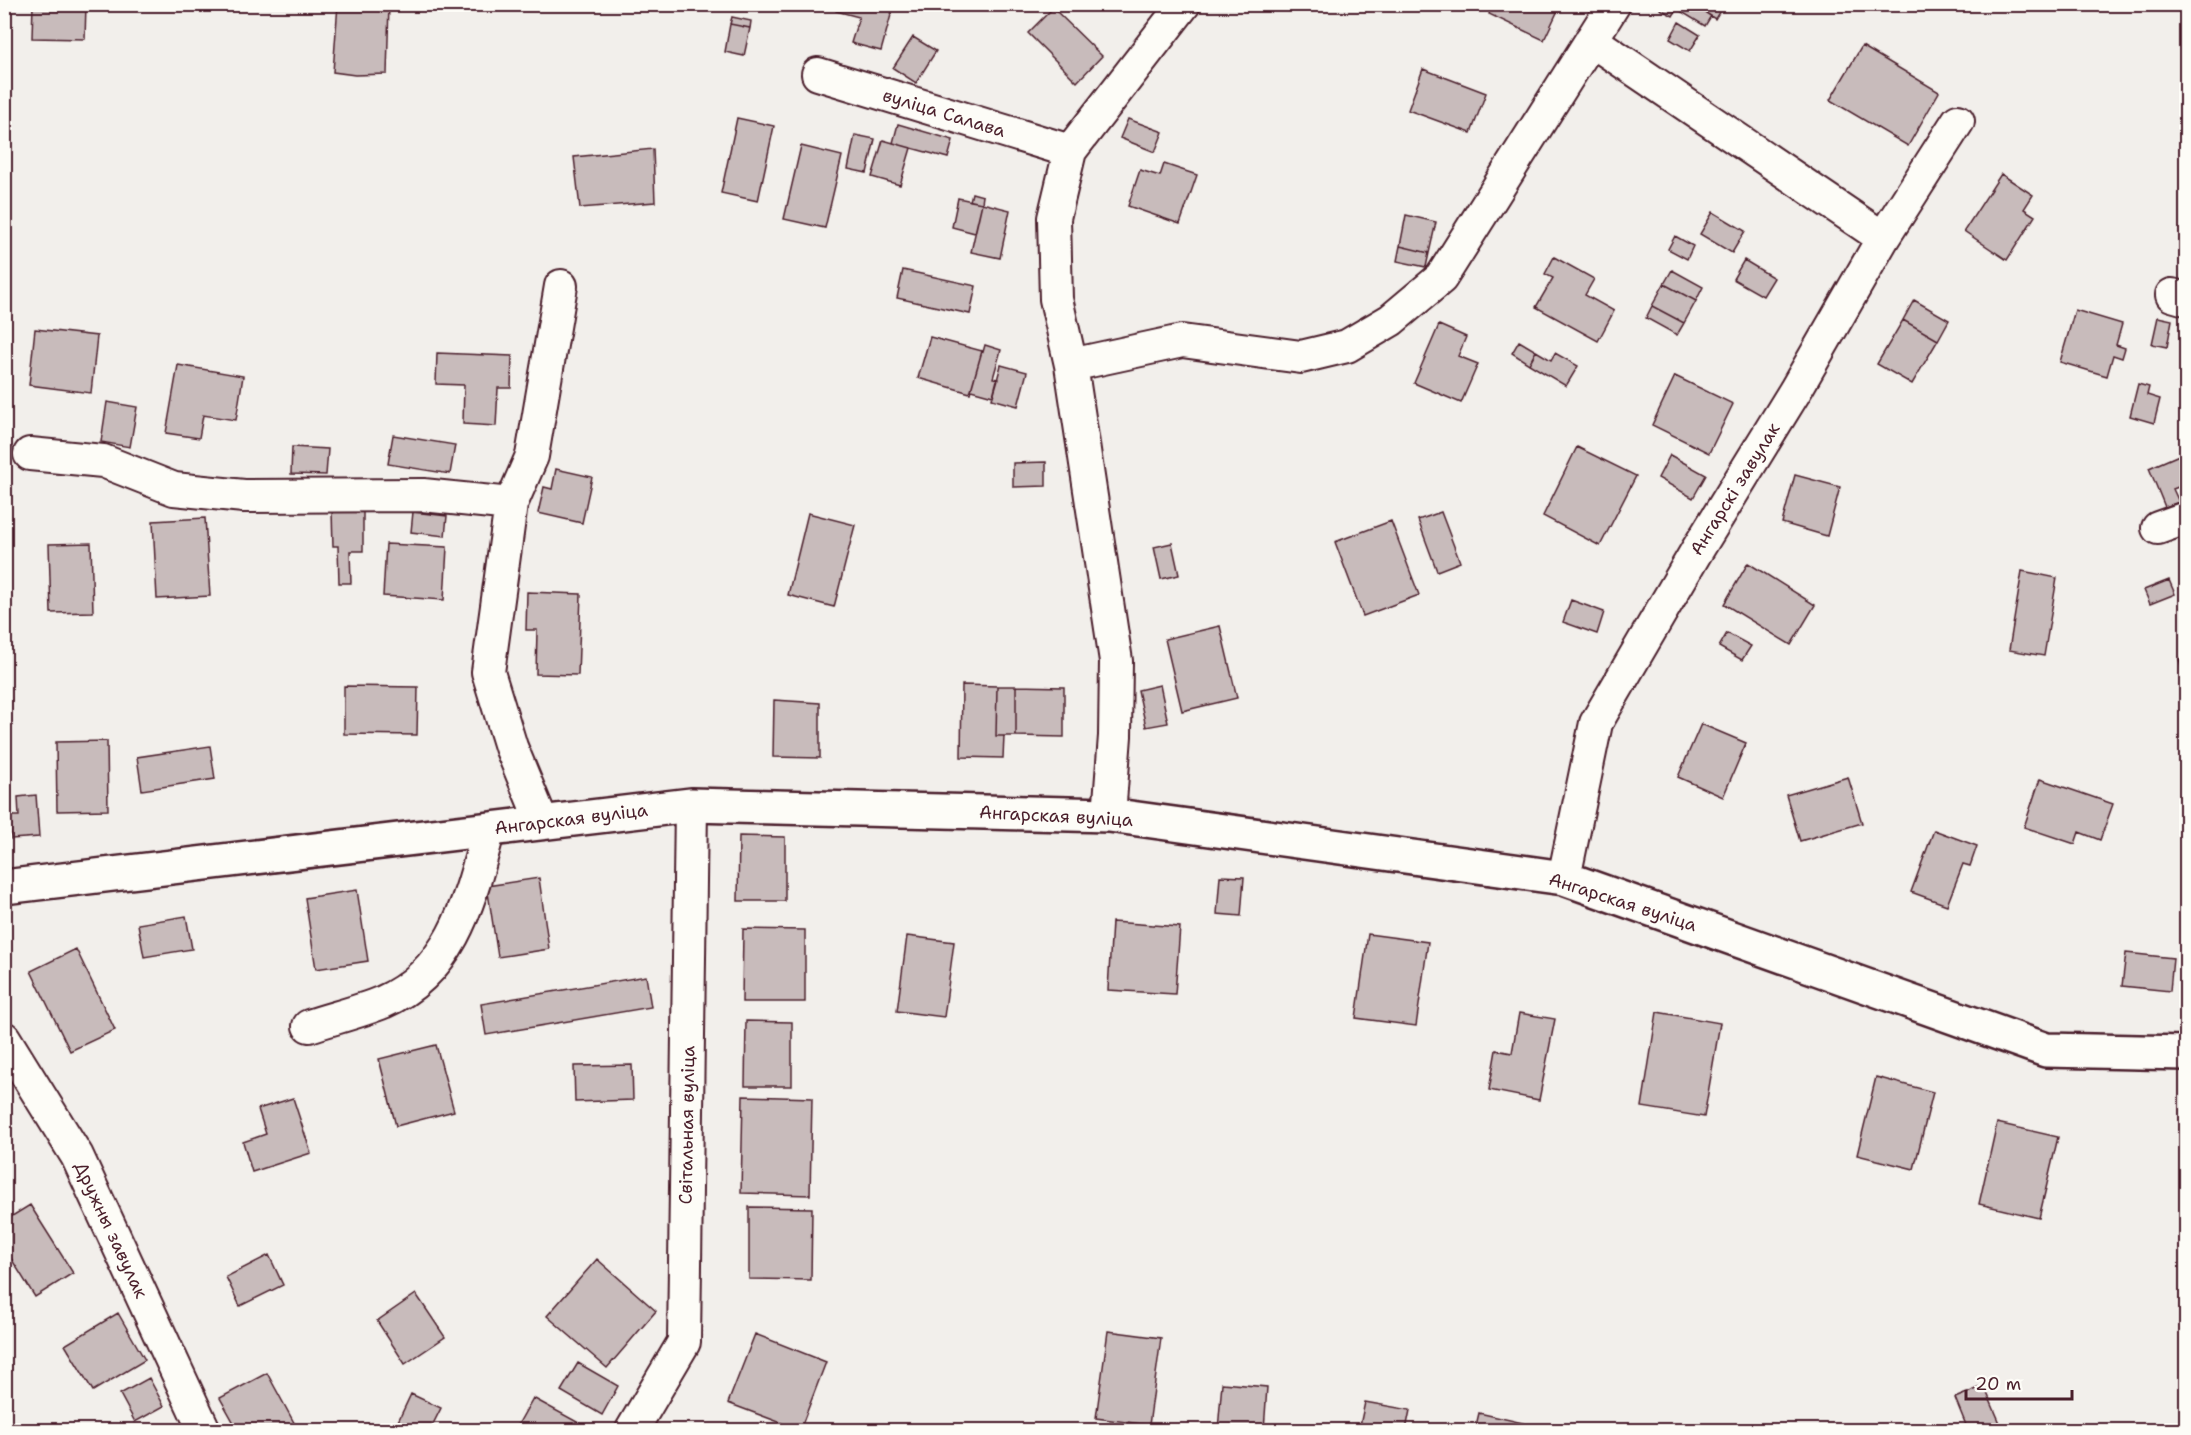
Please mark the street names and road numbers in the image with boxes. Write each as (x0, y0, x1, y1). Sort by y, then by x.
street label: вуліца Салава (880, 83, 1008, 143)
street label: Ангарскі завулак (1684, 418, 1786, 560)
street label: Ангарская вуліца (493, 798, 649, 840)
street label: Ангарская вуліца (978, 800, 1134, 832)
street label: Ангарская вуліца (1546, 867, 1700, 937)
street label: Світальная вуліца (674, 1045, 700, 1205)
street label: Дружны завулак (69, 1158, 153, 1303)

